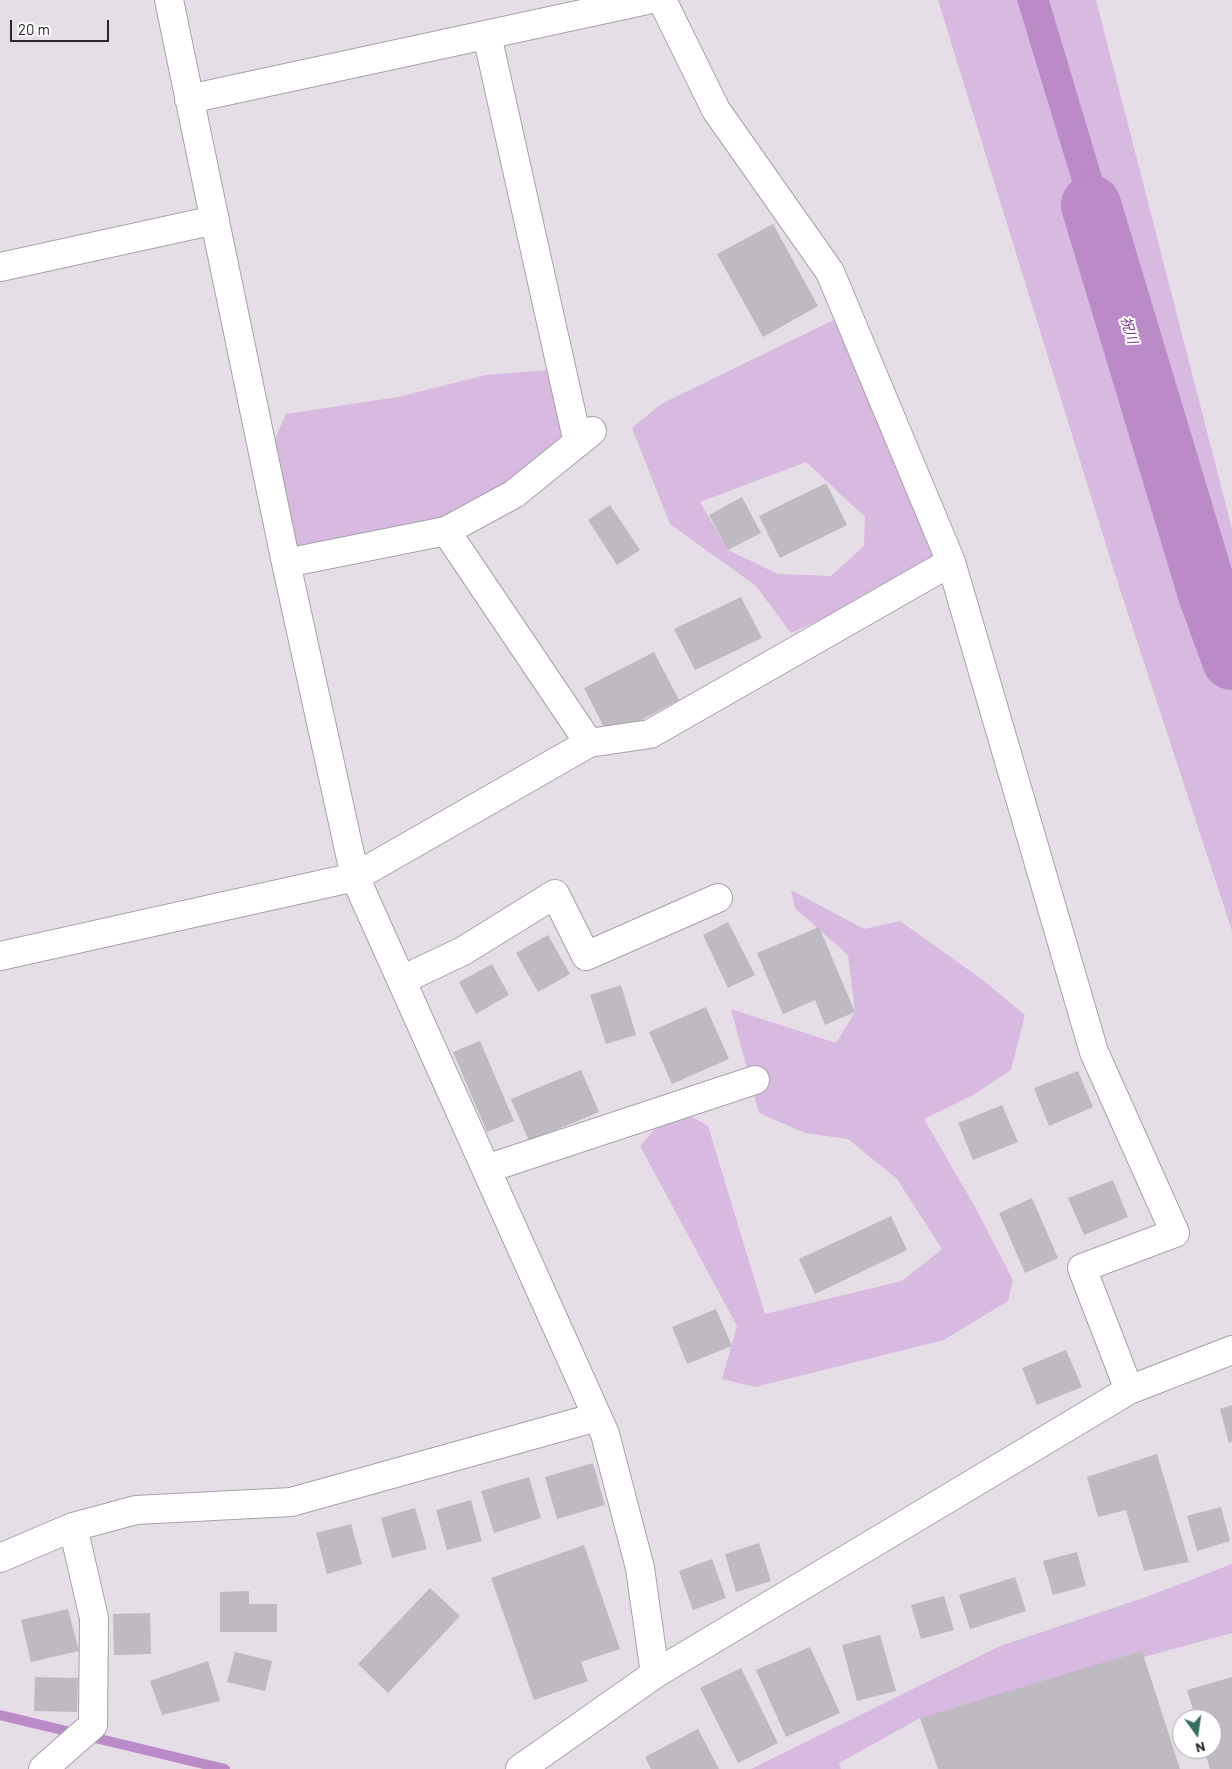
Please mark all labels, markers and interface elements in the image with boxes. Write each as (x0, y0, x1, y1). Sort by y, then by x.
scale bar (12, 10, 111, 42)
text: 20 m (18, 20, 50, 38)
water label: 祝川 (1117, 314, 1141, 346)
north arrow (1172, 1709, 1222, 1759)
text: N (1194, 1739, 1207, 1757)

